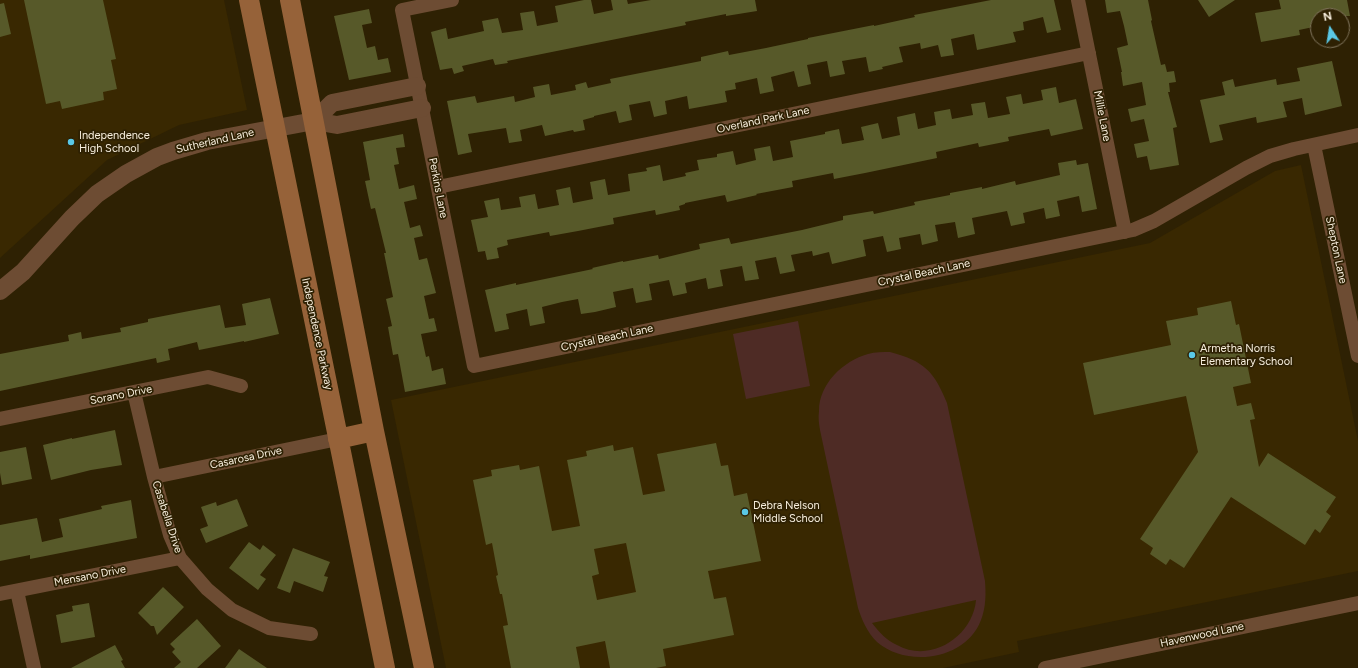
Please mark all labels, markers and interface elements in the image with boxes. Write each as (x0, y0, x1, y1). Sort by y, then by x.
north arrow (1310, 8, 1350, 48)
text: N (1322, 10, 1333, 24)
street label: Millie Lane (1091, 89, 1113, 143)
street label: Overland Park Lane (716, 104, 810, 136)
street label: Sutherland Lane (175, 126, 255, 156)
place label: Independence High School (79, 129, 150, 155)
marker: Independence High School (66, 137, 76, 147)
street label: Perkins Lane (426, 157, 450, 219)
street label: Shepton Lane (1322, 215, 1350, 285)
street label: Crystal Beach Lane (877, 257, 971, 289)
street label: Independence Parkway (299, 277, 335, 391)
street label: Crystal Beach Lane (560, 322, 654, 354)
place label: Armetha Norris Elementary School (1200, 342, 1292, 368)
marker: Armetha Norris Elementary School (1187, 350, 1197, 360)
street label: Sorano Drive (89, 382, 153, 408)
street label: Casarosa Drive (209, 444, 283, 472)
street label: Casabella Drive (149, 479, 185, 555)
place label: Debra Nelson Middle School (753, 499, 823, 525)
marker: Debra Nelson Middle School (740, 507, 750, 517)
street label: Mensano Drive (53, 563, 127, 589)
street label: Havenwood Lane (1159, 620, 1245, 650)

